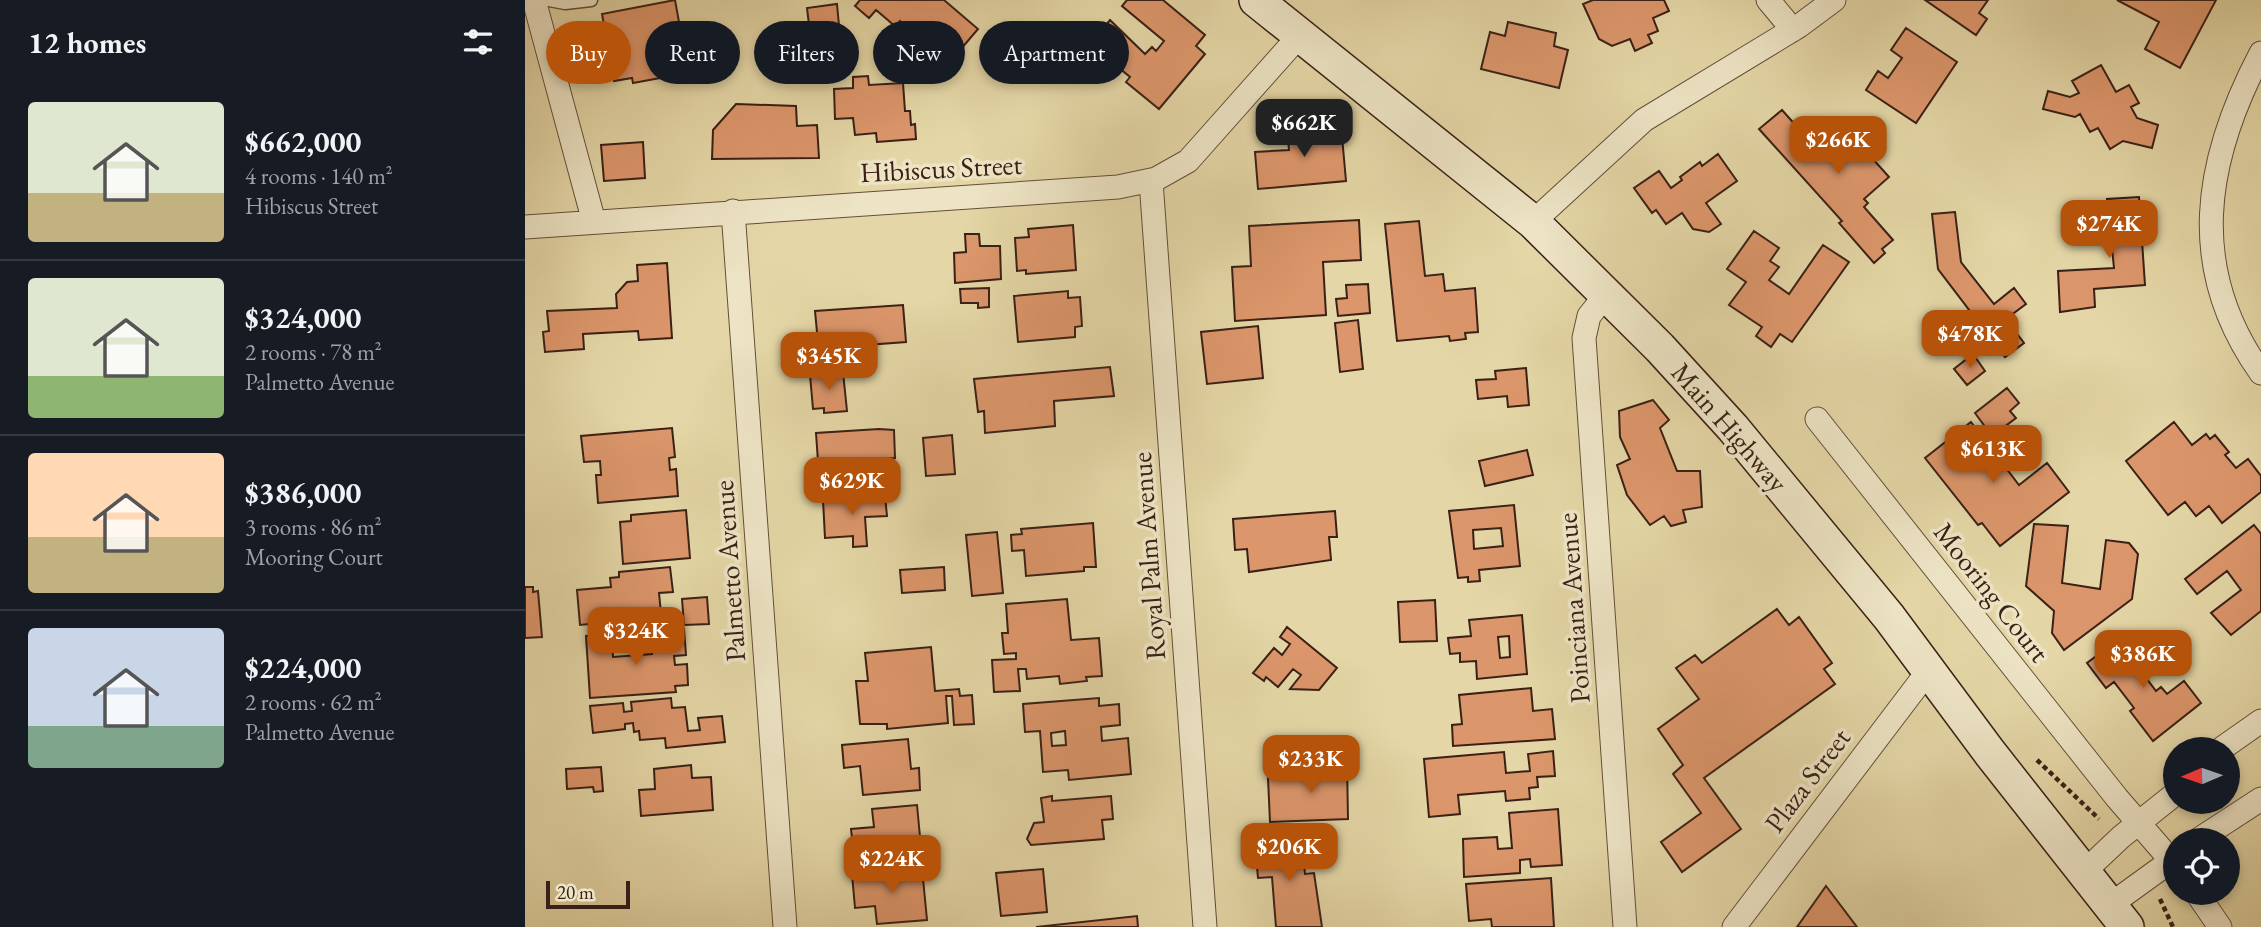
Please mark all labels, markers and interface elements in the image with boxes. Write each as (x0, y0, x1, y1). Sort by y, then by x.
chip: Buy (546, 21, 631, 84)
chip: Rent (645, 21, 740, 84)
chip: Filters (754, 21, 859, 84)
chip: New (873, 21, 965, 84)
chip: Apartment (979, 21, 1129, 84)
text: 12 homes (28, 23, 146, 62)
icon: filters (459, 23, 497, 61)
pin: $662K (1255, 100, 1353, 159)
text: $662K (1272, 107, 1336, 137)
pin: $266K (1789, 116, 1887, 176)
text: $662,000 (245, 122, 361, 161)
text: $266K (1806, 124, 1870, 154)
icon: home (84, 130, 168, 214)
street label: Hibiscus Street (859, 146, 1023, 190)
text: 4 rooms · 140 m² (245, 161, 393, 191)
text: Hibiscus Street (245, 191, 378, 221)
pin: $274K (2060, 201, 2158, 260)
text: $274K (2077, 208, 2141, 238)
text: $324,000 (245, 298, 361, 337)
icon: home (84, 306, 168, 390)
pin: $478K (1921, 310, 2019, 370)
text: $478K (1938, 318, 2002, 348)
pin: $345K (780, 332, 878, 392)
text: 2 rooms · 78 m² (245, 337, 382, 367)
text: $345K (797, 340, 861, 370)
street label: Main Highway (1664, 355, 1797, 500)
text: Palmetto Avenue (245, 367, 395, 397)
pin: $613K (1944, 426, 2042, 485)
text: $613K (1961, 433, 2025, 463)
street label: Royal Palm Avenue (1123, 451, 1173, 661)
pin: $629K (803, 458, 901, 517)
text: $629K (820, 465, 884, 495)
text: $386,000 (245, 473, 361, 512)
street label: Palmetto Avenue (705, 479, 753, 663)
icon: home (84, 481, 168, 565)
street label: Poinciana Avenue (1548, 511, 1598, 704)
text: 3 rooms · 86 m² (245, 512, 382, 542)
street label: Mooring Court (1926, 515, 2058, 669)
text: Mooring Court (245, 542, 383, 572)
pin: $324K (587, 608, 685, 667)
text: $324K (604, 615, 668, 645)
pin: $386K (2094, 630, 2192, 690)
text: $386K (2111, 638, 2175, 668)
text: $224,000 (245, 648, 361, 687)
icon: home (84, 656, 168, 740)
text: 2 rooms · 62 m² (245, 687, 382, 717)
text: Palmetto Avenue (245, 717, 395, 747)
street label: Plaza Street (1756, 720, 1858, 839)
pin: $233K (1262, 736, 1360, 795)
north arrow (2163, 737, 2240, 814)
map controls (2163, 737, 2240, 905)
text: $233K (1279, 743, 1343, 773)
pin: $206K (1240, 824, 1338, 883)
button: locate (2163, 828, 2240, 905)
text: $206K (1257, 831, 1321, 861)
pin: $224K (843, 836, 941, 895)
text: $224K (860, 843, 924, 873)
scale bar (546, 878, 630, 910)
text: 20 m (557, 880, 594, 905)

